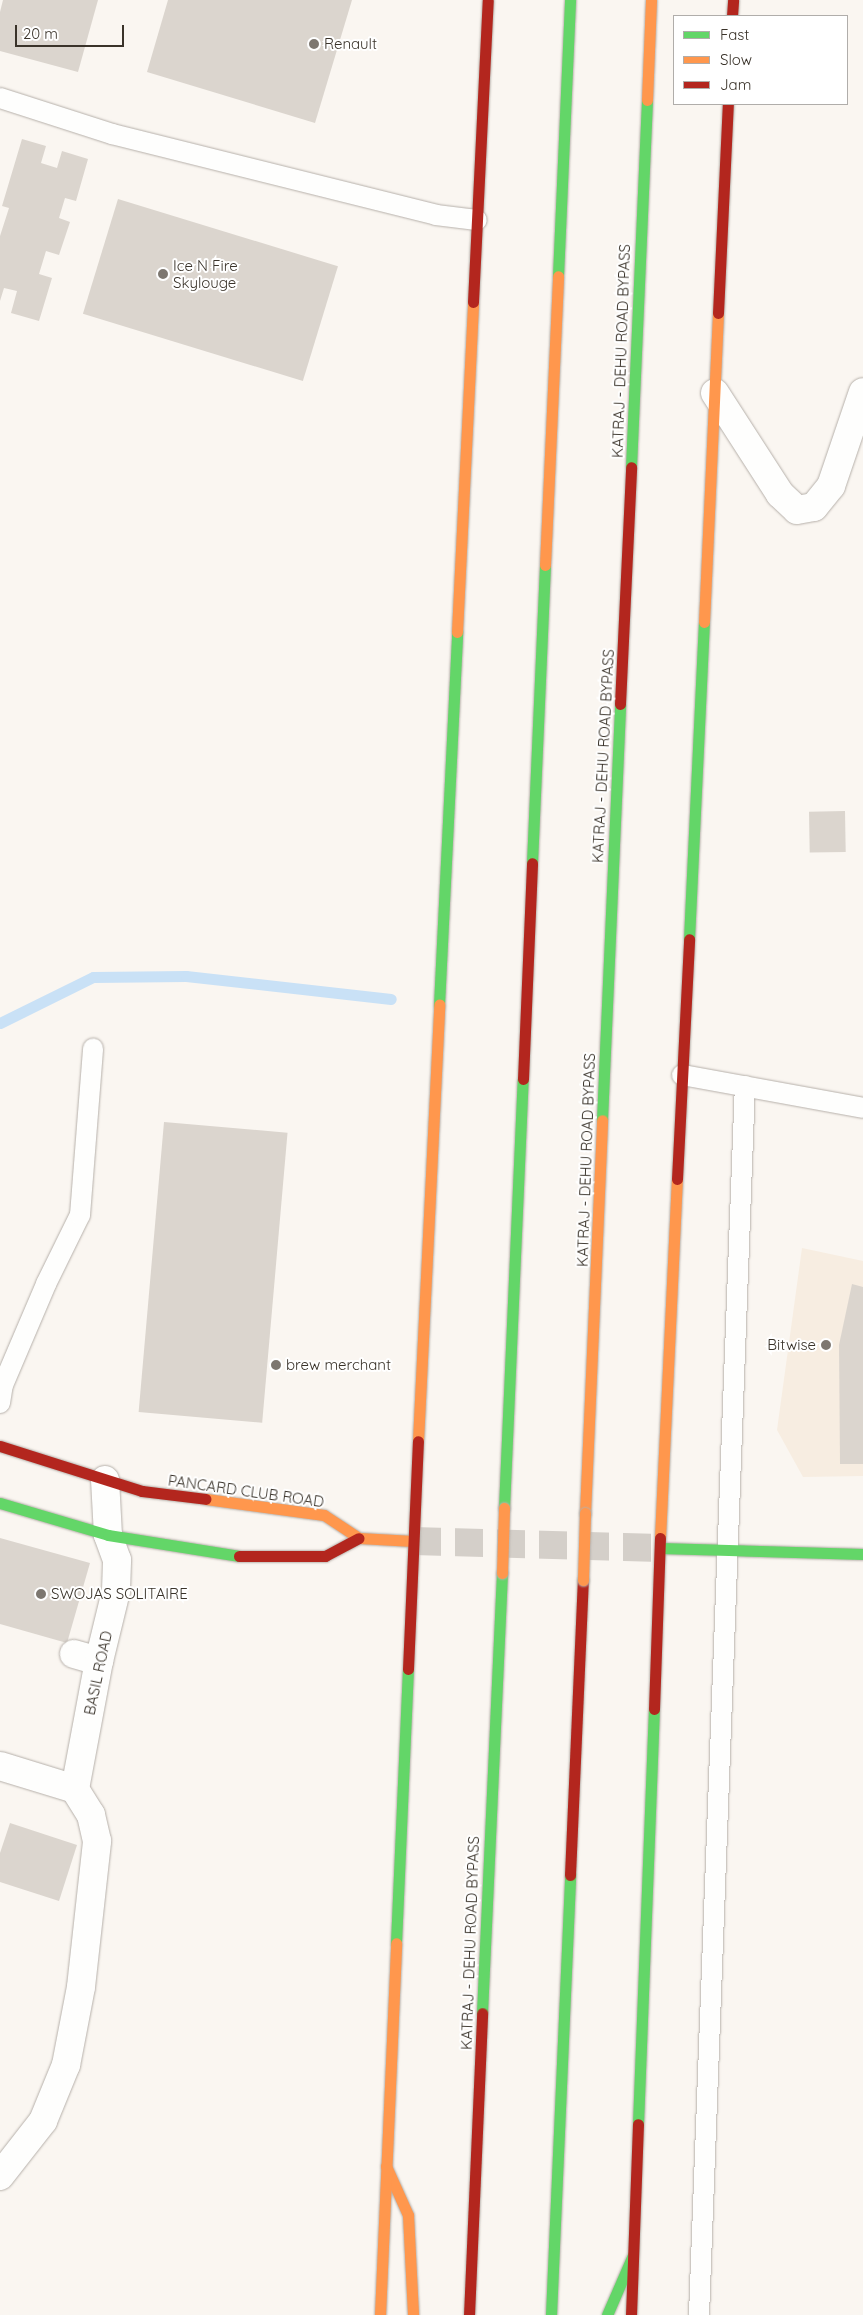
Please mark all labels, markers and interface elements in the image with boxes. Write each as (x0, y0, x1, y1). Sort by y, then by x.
scale bar (18, 15, 126, 47)
legend (673, 15, 848, 105)
text: 20 m (23, 24, 58, 43)
text: Fast (720, 25, 749, 44)
place label: Renault (324, 35, 377, 53)
marker: Renault (308, 38, 320, 50)
text: Slow (720, 50, 752, 69)
text: Jam (720, 75, 751, 94)
street label: KATRAJ - DEHU ROAD BYPASS (608, 244, 634, 458)
place label: Ice N Fire Skylouge (173, 256, 238, 291)
marker: Ice N Fire Skylouge (157, 268, 169, 280)
street label: KATRAJ - DEHU ROAD BYPASS (588, 649, 618, 863)
street label: KATRAJ - DEHU ROAD BYPASS (573, 1053, 599, 1267)
place label: Bitwise (767, 1336, 816, 1354)
marker: Bitwise (820, 1339, 832, 1351)
place label: brew merchant (286, 1356, 391, 1374)
marker: brew merchant (270, 1359, 282, 1371)
street label: PANCARD CLUB ROAD (167, 1471, 325, 1511)
place label: SWOJAS SOLITAIRE (51, 1585, 188, 1603)
marker: SWOJAS SOLITAIRE (35, 1588, 47, 1600)
street label: BASIL ROAD (80, 1629, 116, 1717)
street label: KATRAJ - DEHU ROAD BYPASS (457, 1836, 483, 2050)

